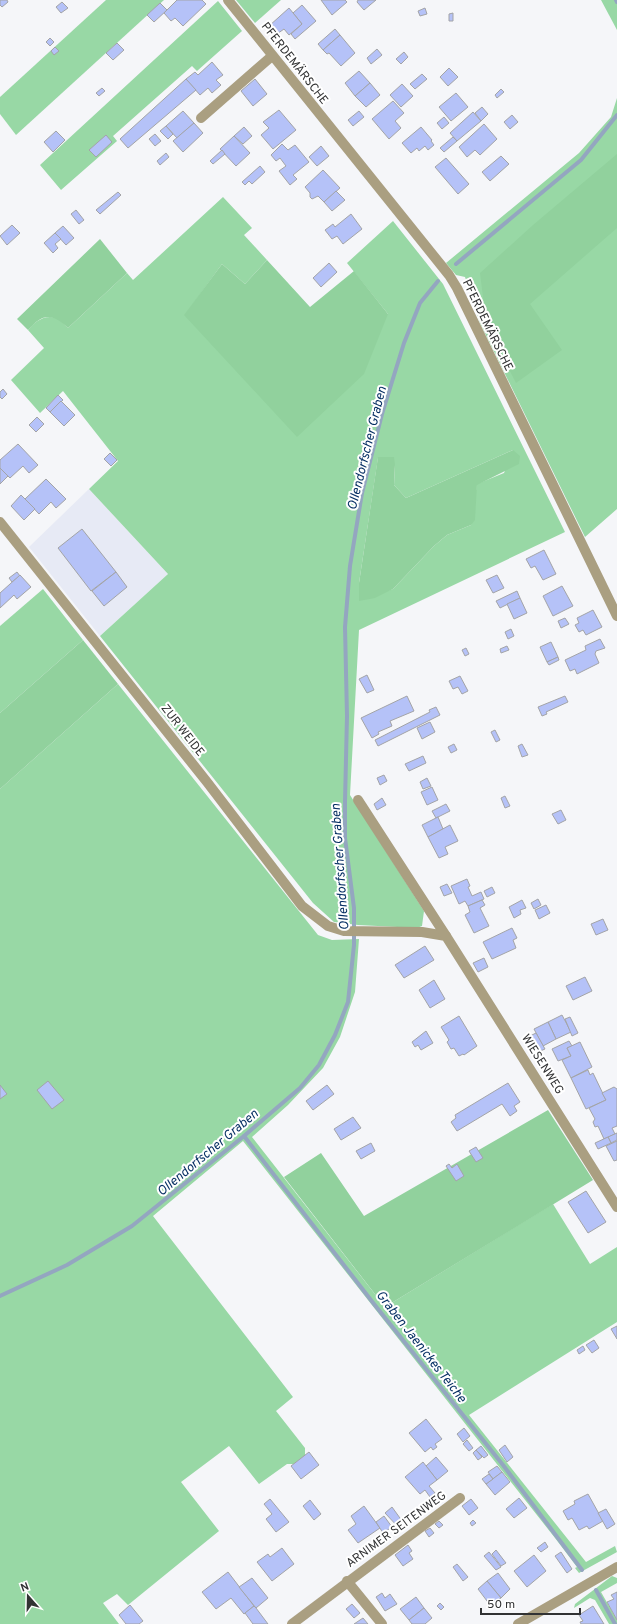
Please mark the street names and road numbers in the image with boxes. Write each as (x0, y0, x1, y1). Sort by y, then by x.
street label: PFERDEMÄRSCHE (257, 19, 331, 108)
street label: PFERDEMÄRSCHE (458, 277, 516, 374)
street label: ZUR WEIDE (157, 701, 208, 760)
street label: WIESENWEG (517, 1031, 567, 1098)
street label: ARNIMER SEITENWEG (343, 1488, 450, 1572)

